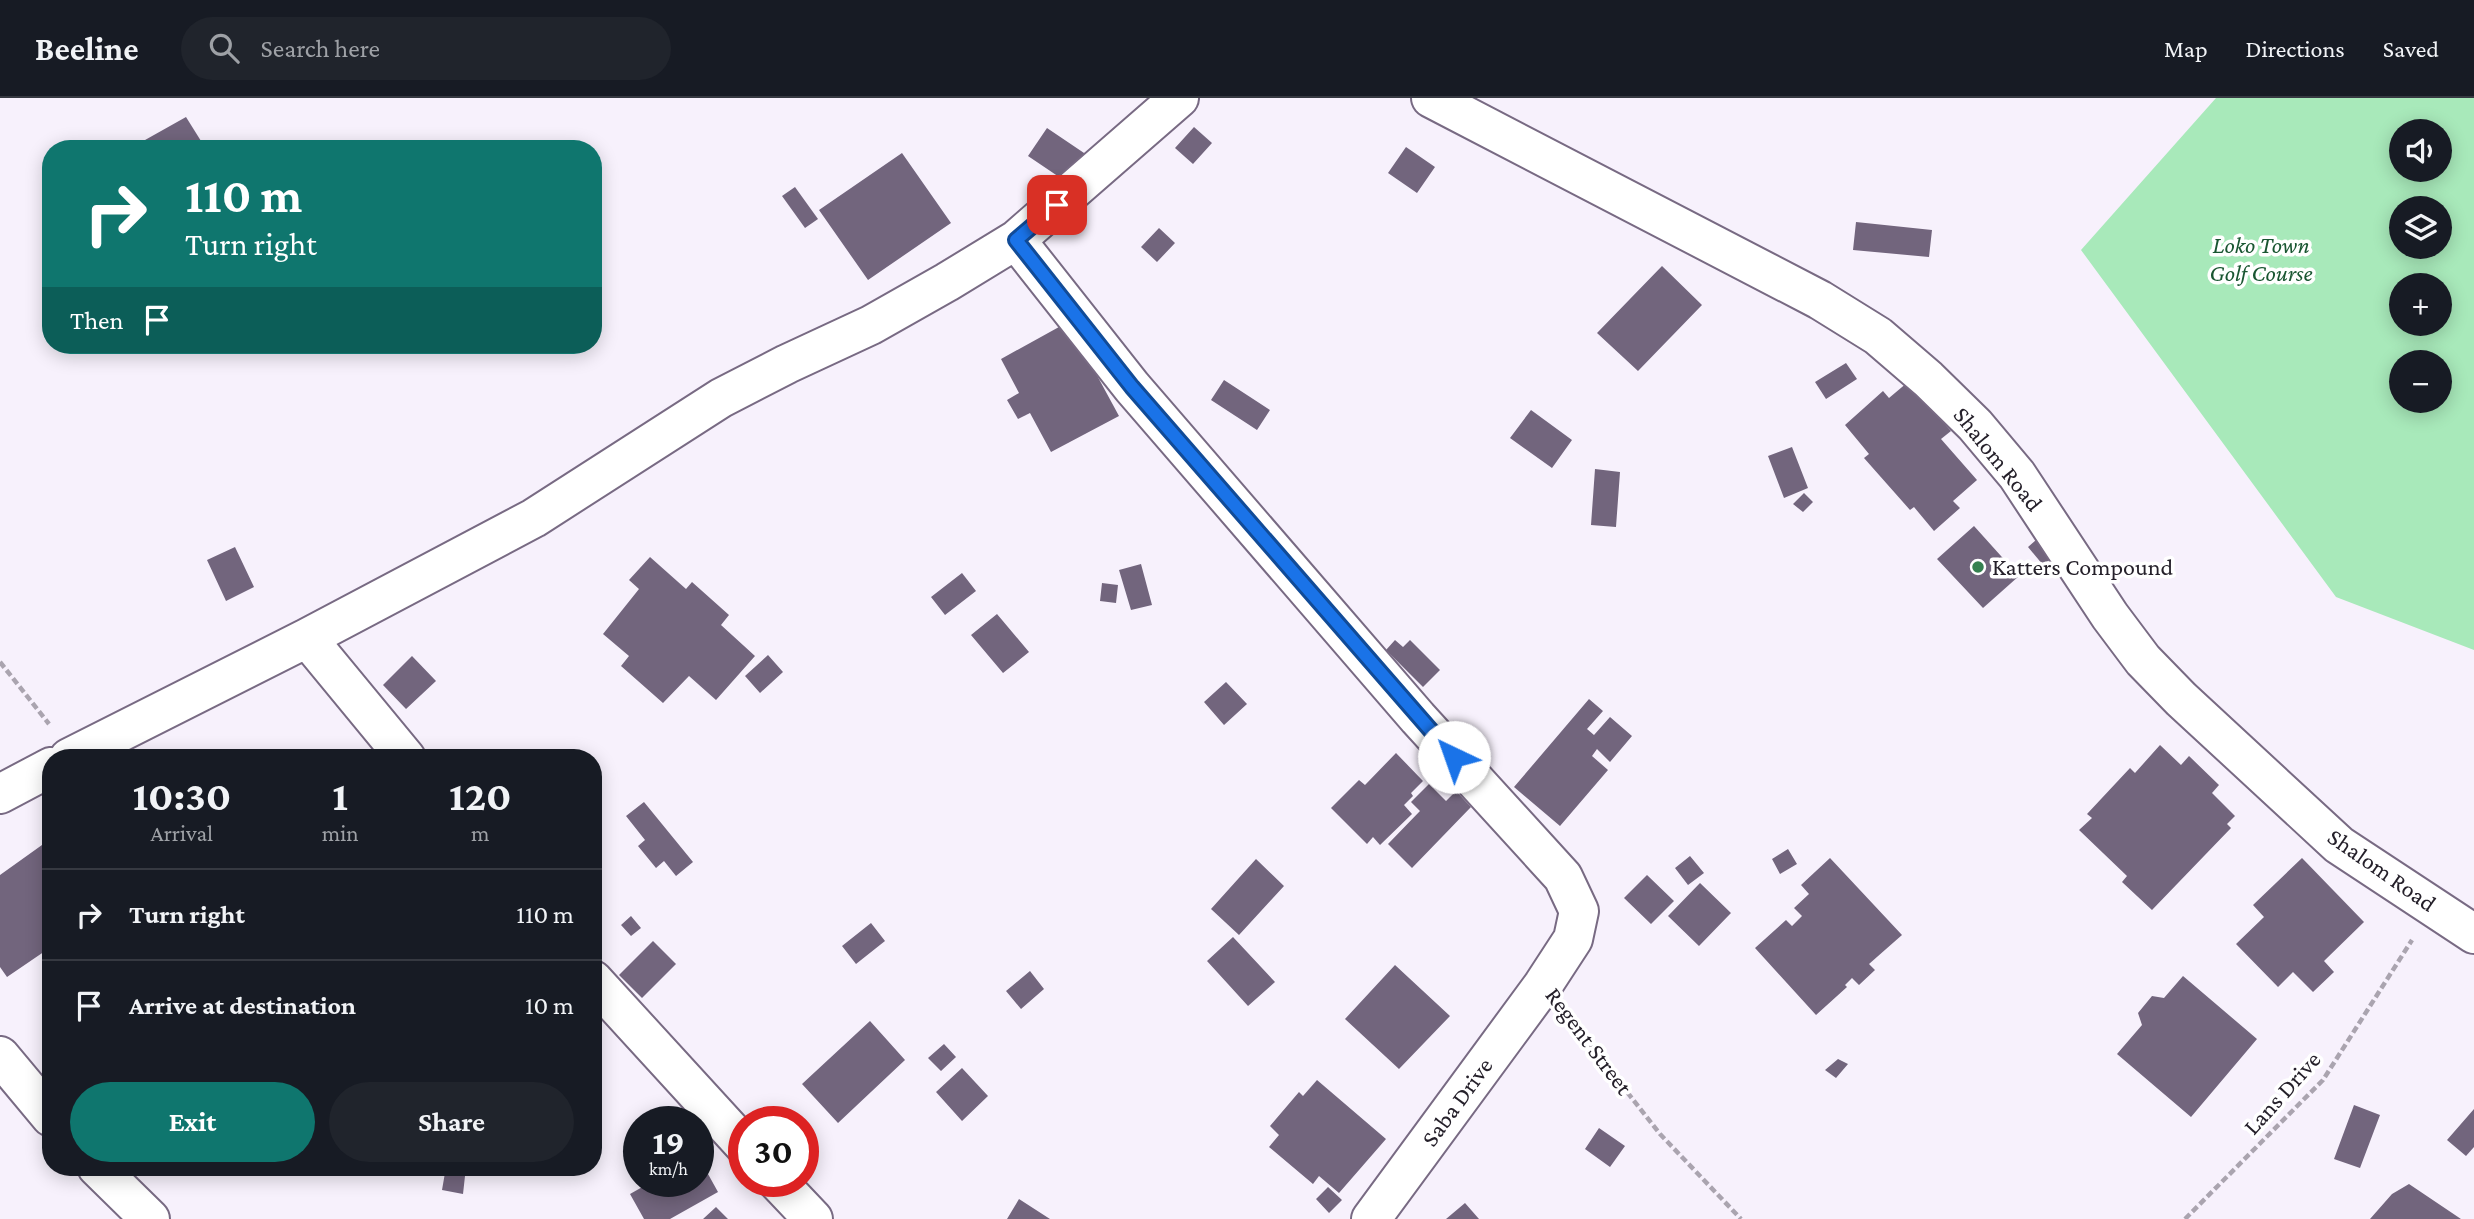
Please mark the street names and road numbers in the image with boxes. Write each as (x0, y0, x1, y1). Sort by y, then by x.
street label: Shalom Road (1948, 401, 2049, 516)
street label: Shalom Road (2323, 822, 2442, 917)
street label: Regent Street (1540, 982, 1639, 1100)
street label: Lans Drive (2237, 1046, 2326, 1140)
street label: Saba Drive (1416, 1052, 1498, 1151)

